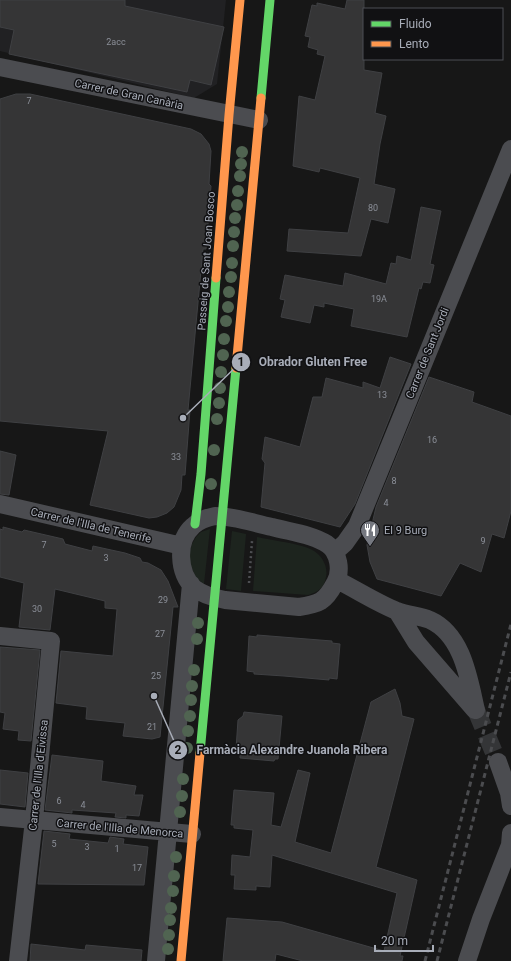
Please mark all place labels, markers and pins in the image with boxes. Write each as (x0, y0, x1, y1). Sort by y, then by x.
callout: Obrador Gluten Free (231, 350, 375, 374)
restaurant icon: El 9 Burg (359, 519, 381, 547)
place label: El 9 Burg (384, 524, 427, 537)
callout: Farmàcia Alexandre Juanola Ribera (168, 738, 395, 762)

